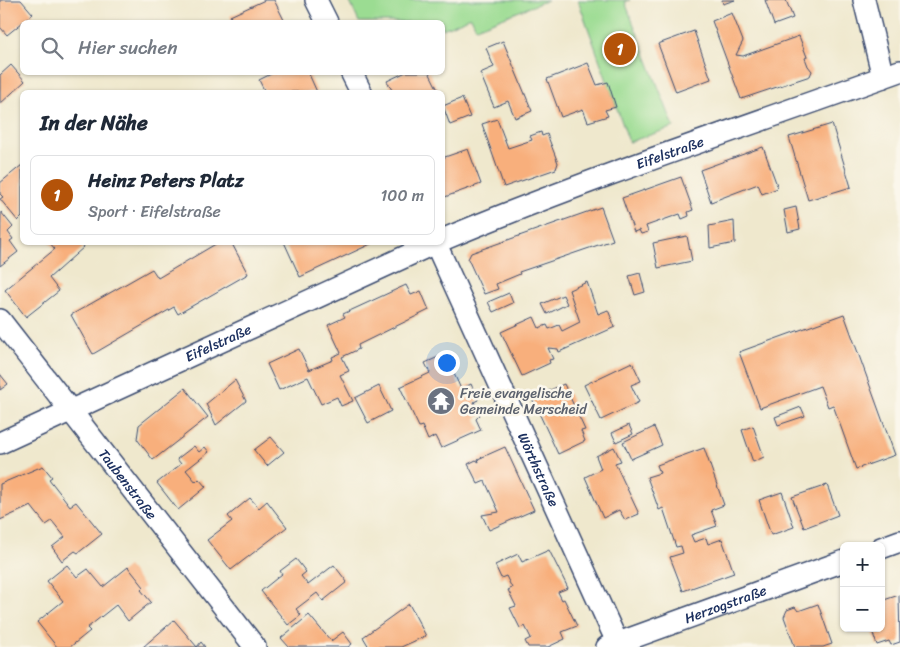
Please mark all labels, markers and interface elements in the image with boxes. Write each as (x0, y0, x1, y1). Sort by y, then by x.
search box (20, 20, 445, 75)
pin: 1 (604, 30, 636, 68)
text: Hier suchen (78, 31, 178, 64)
icon: search (38, 34, 66, 62)
text: In der Nähe (40, 104, 148, 142)
street label: Eifelstraße (632, 129, 707, 176)
text: Heinz Peters Platz (88, 164, 244, 197)
text: 1 (54, 181, 60, 210)
text: 100 m (380, 181, 424, 210)
text: Sport · Eifelstraße (88, 197, 221, 226)
street label: Eifelstraße (181, 317, 255, 369)
your location (434, 350, 460, 376)
place label: Freie evangelische Gemeinde Merscheid (460, 381, 588, 422)
temple icon: Freie evangelische Gemeinde Merscheid (426, 386, 456, 416)
street label: Wörthstraße (511, 428, 566, 511)
street label: Taubenstraße (92, 443, 164, 525)
map controls (840, 542, 885, 632)
button: + (840, 542, 885, 587)
street label: Herzogstraße (681, 578, 770, 630)
button: − (840, 587, 885, 632)

